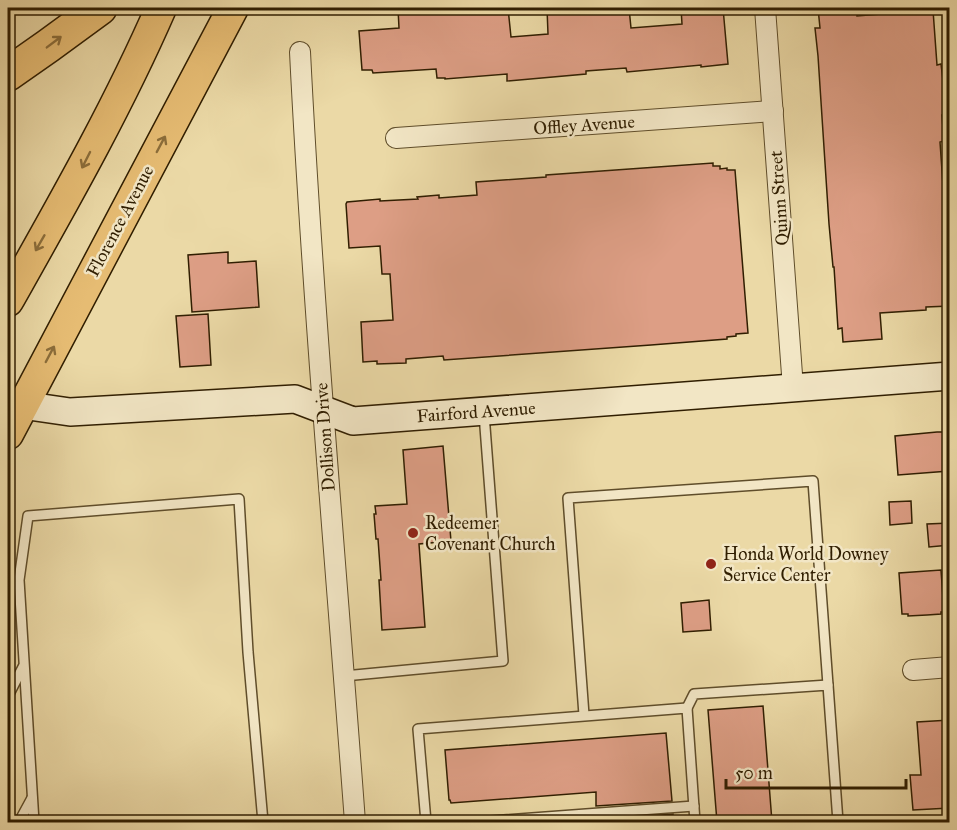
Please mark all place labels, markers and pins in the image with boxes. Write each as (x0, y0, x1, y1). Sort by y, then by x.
place label: Redeemer Covenant Church (425, 512, 556, 555)
marker: Redeemer Covenant Church (406, 526, 420, 540)
place label: Honda World Downey Service Center (723, 543, 889, 586)
marker: Honda World Downey Service Center (704, 557, 718, 571)

